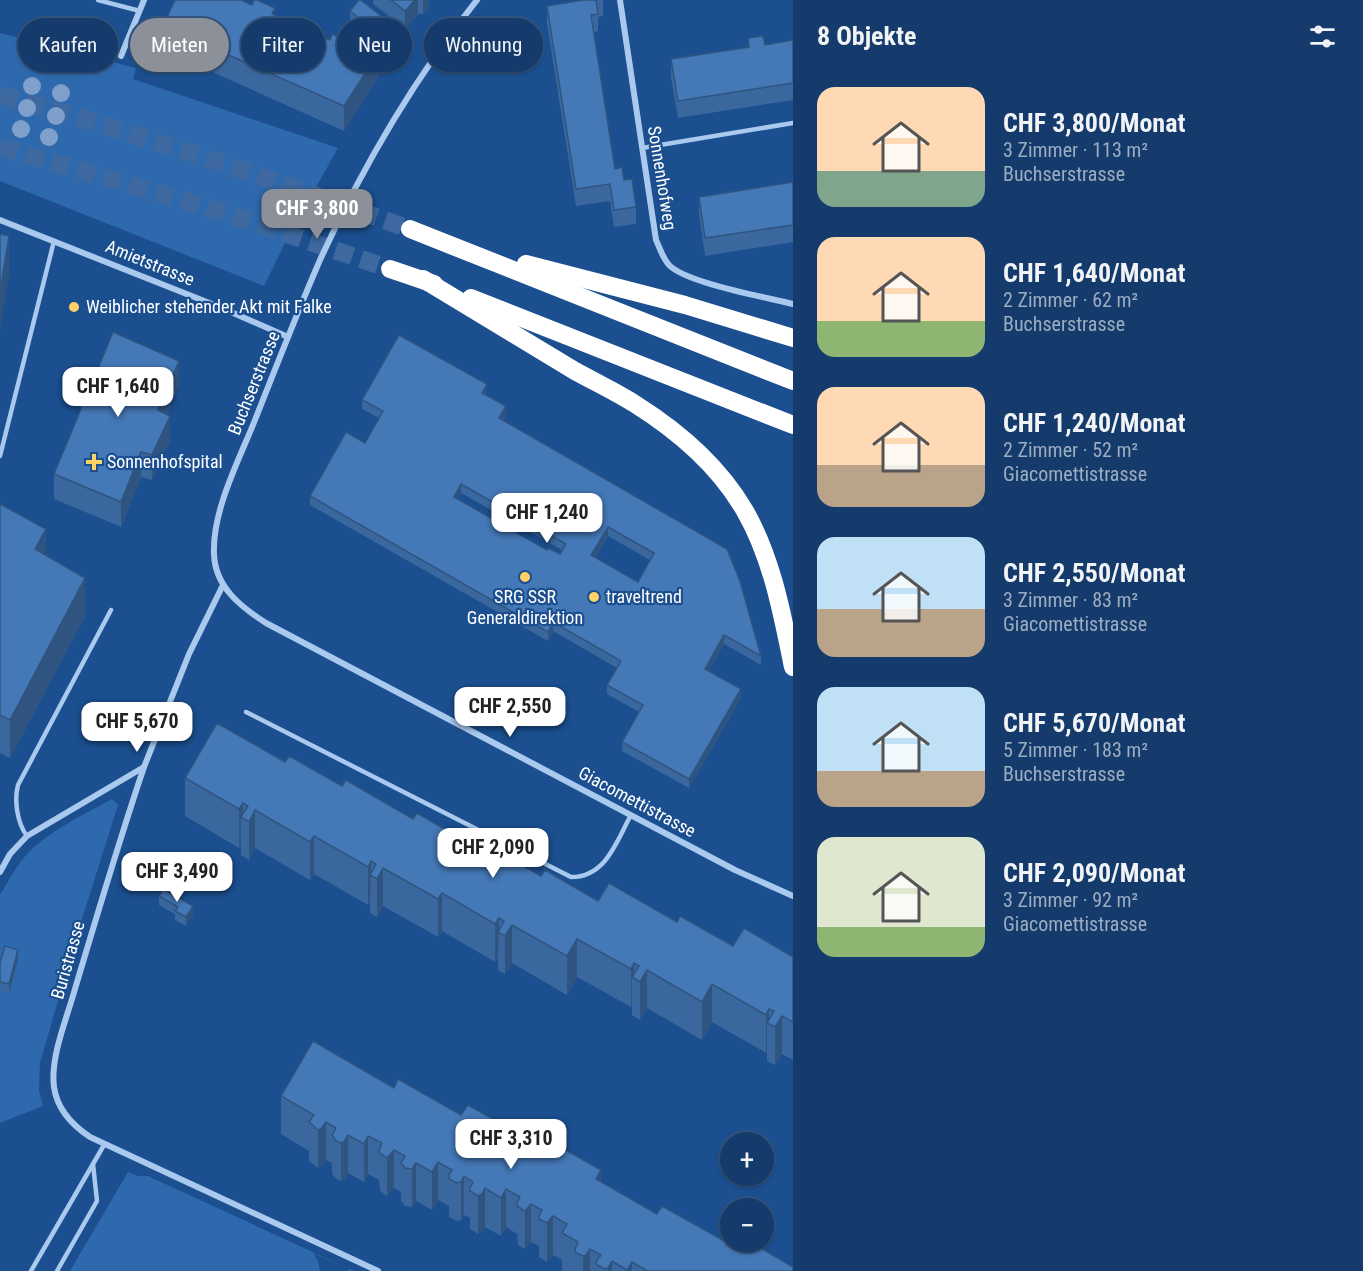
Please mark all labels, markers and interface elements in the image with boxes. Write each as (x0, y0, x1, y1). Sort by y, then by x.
chip: Kaufen (18, 18, 118, 72)
chip: Mieten (130, 18, 229, 72)
chip: Filter (241, 18, 325, 72)
chip: Neu (337, 18, 412, 72)
chip: Wohnung (424, 18, 543, 72)
icon: filters (1306, 20, 1339, 53)
text: 8 Objekte (817, 21, 916, 51)
text: CHF 3,800/Monat (1003, 108, 1185, 138)
icon: home (865, 111, 937, 183)
street label: Sonnenhofweg (644, 124, 681, 232)
text: 3 Zimmer · 113 m² (1003, 138, 1148, 162)
text: Buchserstrasse (1003, 162, 1125, 186)
pin: CHF 3,800 (248, 189, 386, 240)
text: CHF 3,800 (275, 196, 359, 220)
street label: Amietstrasse (103, 235, 198, 290)
text: CHF 1,640/Monat (1003, 258, 1185, 288)
icon: home (865, 261, 937, 333)
text: 2 Zimmer · 62 m² (1003, 288, 1138, 312)
place label: Weiblicher stehender Akt mit Falke (86, 296, 332, 317)
marker: Weiblicher stehender Akt mit Falke (67, 300, 81, 314)
text: Buchserstrasse (1003, 312, 1125, 336)
street label: Buchserstrasse (223, 328, 284, 438)
pin: CHF 1,640 (49, 367, 187, 418)
text: CHF 1,640 (76, 374, 160, 398)
text: CHF 1,240/Monat (1003, 408, 1185, 438)
icon: home (865, 411, 937, 483)
text: 2 Zimmer · 52 m² (1003, 438, 1138, 462)
place label: Sonnenhofspital (107, 451, 223, 472)
marker: Sonnenhofspital (85, 453, 103, 471)
text: Giacomettistrasse (1003, 462, 1147, 486)
pin: CHF 1,240 (478, 493, 616, 544)
text: CHF 1,240 (505, 500, 589, 524)
text: CHF 2,550/Monat (1003, 558, 1185, 588)
icon: home (865, 561, 937, 633)
marker: SRG SSR Generaldirektion (518, 570, 532, 584)
place label: SRG SSR Generaldirektion (467, 586, 583, 628)
place label: traveltrend (606, 586, 682, 607)
text: 3 Zimmer · 83 m² (1003, 588, 1138, 612)
marker: traveltrend (587, 590, 601, 604)
text: Giacomettistrasse (1003, 612, 1147, 636)
pin: CHF 2,550 (441, 687, 579, 738)
text: CHF 2,550 (468, 694, 552, 718)
pin: CHF 5,670 (68, 702, 206, 753)
text: CHF 5,670/Monat (1003, 708, 1185, 738)
text: CHF 5,670 (95, 709, 179, 733)
icon: home (865, 711, 937, 783)
text: 5 Zimmer · 183 m² (1003, 738, 1148, 762)
street label: Giacomettistrasse (575, 762, 699, 841)
text: Buchserstrasse (1003, 762, 1125, 786)
pin: CHF 2,090 (424, 828, 562, 879)
text: CHF 2,090 (451, 835, 535, 859)
pin: CHF 3,490 (108, 852, 246, 903)
text: CHF 2,090/Monat (1003, 858, 1185, 888)
text: CHF 3,490 (135, 859, 219, 883)
icon: home (865, 861, 937, 933)
text: 3 Zimmer · 92 m² (1003, 888, 1138, 912)
text: Giacomettistrasse (1003, 912, 1147, 936)
street label: Buristrasse (46, 918, 89, 1001)
pin: CHF 3,310 (442, 1119, 580, 1170)
text: CHF 3,310 (469, 1126, 553, 1150)
map controls (720, 1132, 774, 1252)
button: + (720, 1132, 774, 1186)
button: − (720, 1198, 774, 1252)

